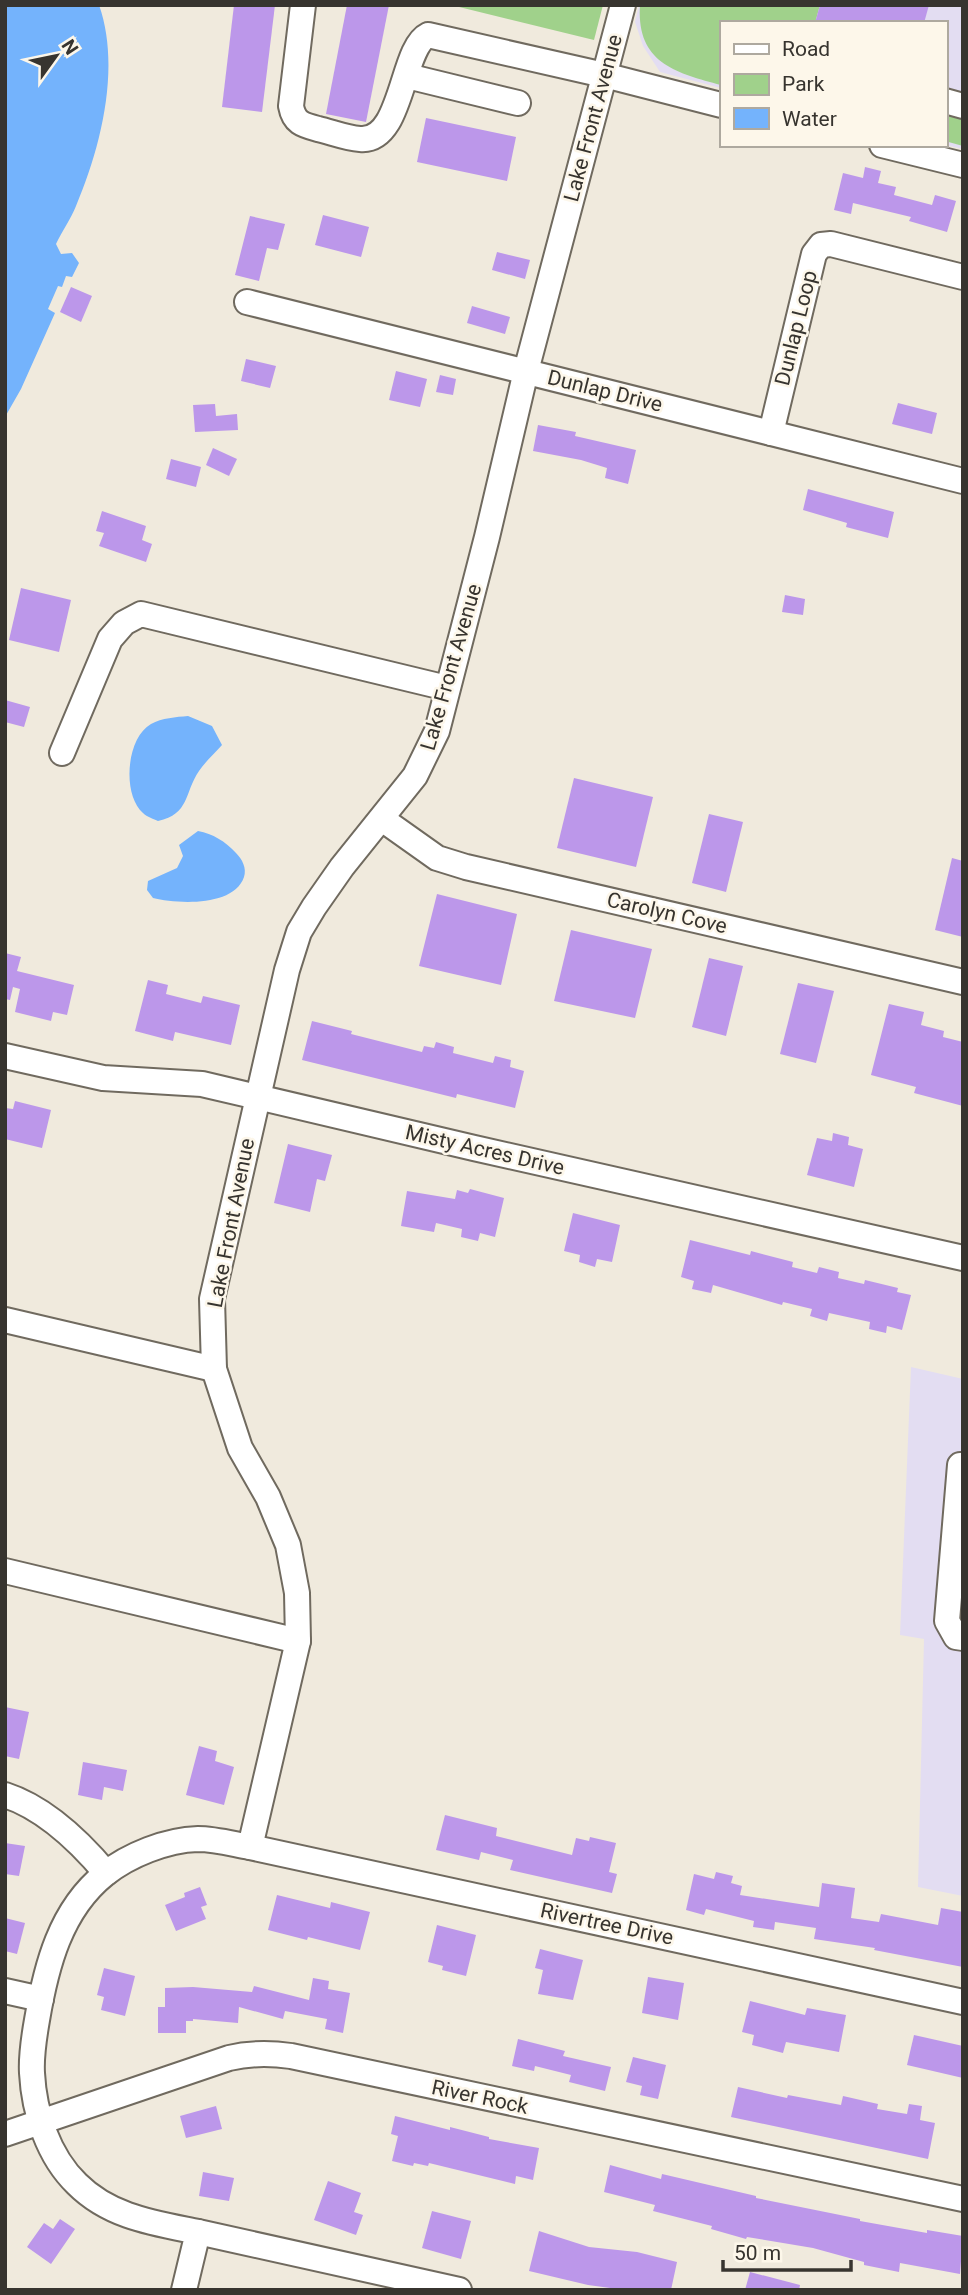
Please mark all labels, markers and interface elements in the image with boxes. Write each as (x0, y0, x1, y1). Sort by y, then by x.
north arrow (21, 21, 91, 91)
legend (720, 21, 947, 147)
street label: Lake Front Avenue (559, 32, 627, 204)
text: N (57, 35, 83, 59)
text: Road (782, 37, 830, 61)
text: Park (782, 72, 825, 96)
text: Water (782, 107, 837, 131)
street label: Dunlap Loop (770, 268, 822, 388)
street label: Dunlap Drive (545, 365, 665, 417)
street label: Lake Front Avenue (416, 581, 486, 753)
street label: Carolyn Cove (605, 888, 729, 938)
street label: Misty Acres Drive (403, 1120, 567, 1180)
street label: Lake Front Avenue (203, 1136, 259, 1310)
street label: Rivertree Drive (538, 1898, 676, 1950)
street label: River Rock (430, 2075, 531, 2119)
scale bar (723, 2228, 851, 2272)
text: 50 m (734, 2241, 781, 2265)

